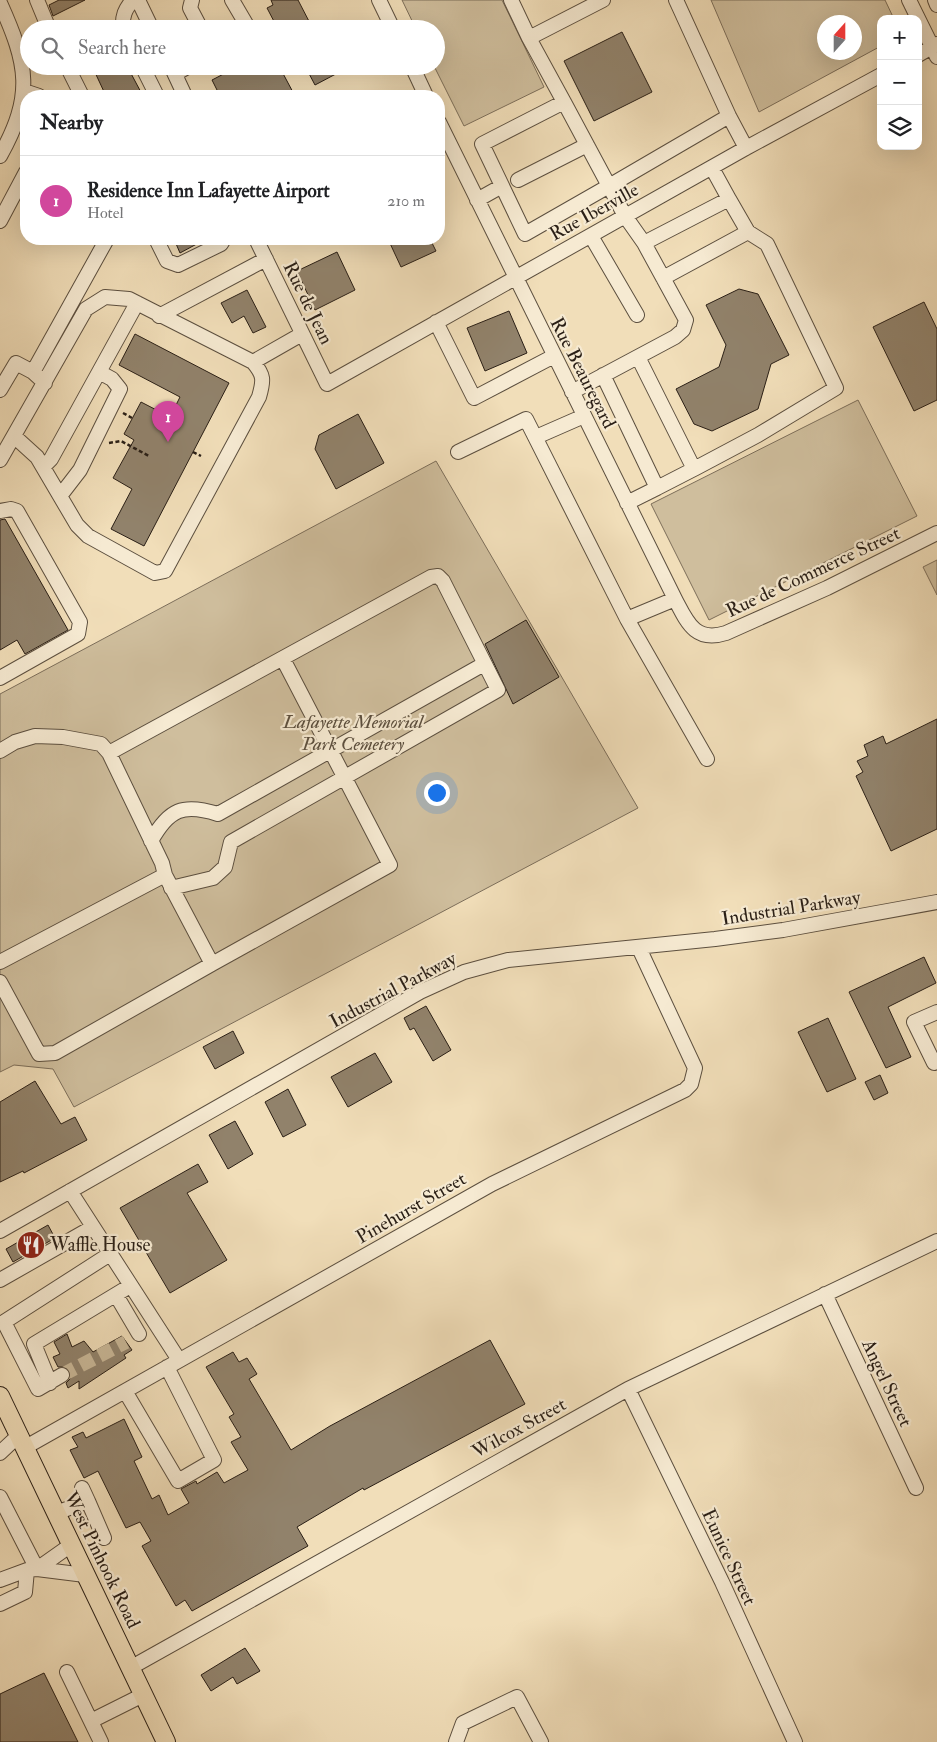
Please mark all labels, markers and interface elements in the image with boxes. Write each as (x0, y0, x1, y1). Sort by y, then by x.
north arrow (817, 15, 862, 60)
map controls (877, 15, 922, 150)
button: + (877, 15, 922, 60)
search box (20, 20, 445, 75)
icon: search (38, 34, 66, 62)
text: Search here (78, 36, 166, 60)
button: − (877, 60, 922, 105)
button: layers (877, 105, 922, 150)
text: Nearby (40, 109, 103, 136)
street label: Rue Iberville (545, 178, 643, 246)
text: Residence Inn Lafayette Airport (87, 179, 330, 203)
text: 1 (53, 191, 59, 211)
text: 210 m (387, 191, 425, 211)
text: Hotel (87, 203, 124, 223)
street label: Rue de Jean (278, 258, 338, 349)
street label: Rue Beauregard (545, 313, 622, 433)
pin: 1 (152, 401, 184, 442)
street label: Rue de Commerce Street (722, 521, 904, 623)
park label: Lafayette Memorial Park Cemetery (282, 710, 425, 756)
your location (424, 780, 450, 806)
street label: Industrial Parkway (720, 885, 863, 931)
street label: Industrial Parkway (325, 946, 461, 1033)
street label: Pinehurst Street (352, 1167, 470, 1249)
restaurant icon: Waffle House (16, 1230, 46, 1260)
place label: Waffle House (49, 1233, 150, 1257)
street label: Angel Street (856, 1335, 918, 1431)
street label: Wilcox Street (467, 1392, 570, 1464)
street label: West Pinhook Road (58, 1487, 146, 1633)
street label: Eunice Street (696, 1505, 762, 1609)

